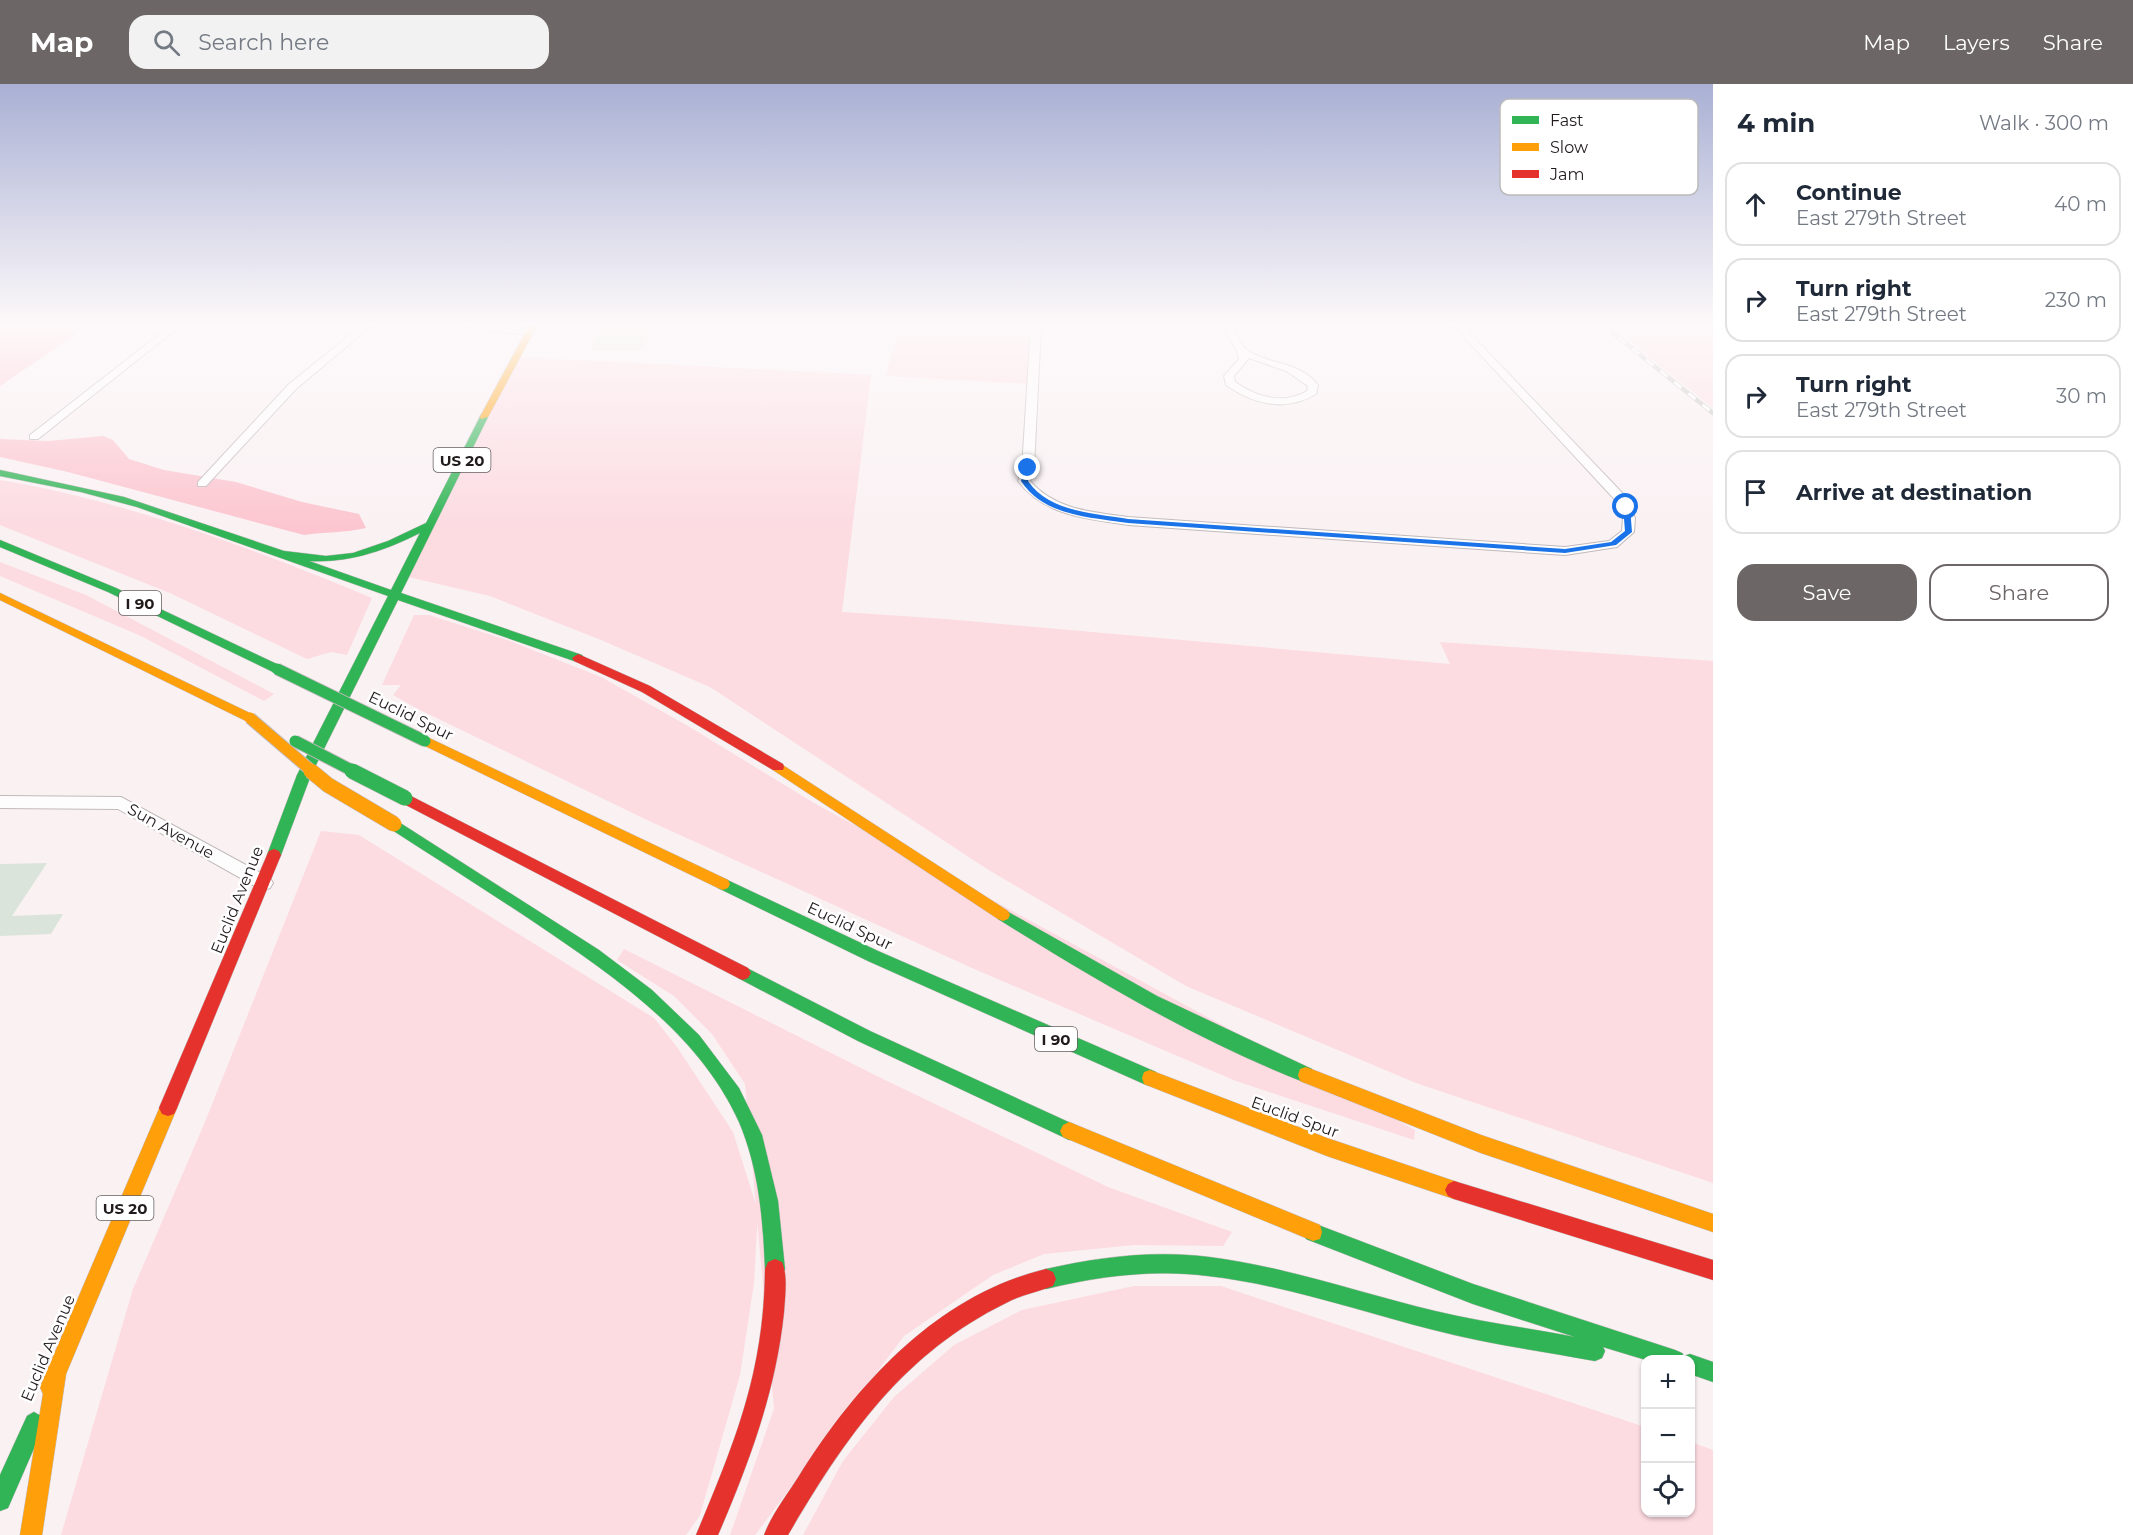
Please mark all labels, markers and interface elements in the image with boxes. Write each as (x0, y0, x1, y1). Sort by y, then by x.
search box (129, 15, 549, 69)
text: Map (30, 25, 93, 59)
icon: search (150, 26, 183, 59)
text: Search here (198, 29, 329, 56)
text: Map (1863, 30, 1910, 55)
text: Layers (1943, 30, 2010, 55)
text: Share (2043, 30, 2103, 55)
legend (1500, 99, 1698, 195)
text: 4 min (1737, 107, 1815, 139)
text: Fast (1550, 111, 1584, 130)
text: Walk · 300 m (1979, 111, 2109, 135)
text: Slow (1550, 138, 1588, 157)
text: Jam (1549, 165, 1584, 184)
text: Continue (1796, 179, 1902, 206)
icon: ahead (1739, 188, 1772, 221)
text: 40 m (2054, 192, 2107, 216)
text: East 279th Street (1796, 206, 1967, 230)
text: Turn right (1796, 275, 1911, 302)
icon: right (1739, 284, 1772, 317)
text: 230 m (2045, 288, 2107, 312)
text: East 279th Street (1796, 302, 1967, 326)
text: Turn right (1796, 371, 1911, 398)
icon: right (1739, 380, 1772, 413)
text: 30 m (2056, 384, 2107, 408)
text: East 279th Street (1796, 398, 1967, 422)
road number: US 20 (434, 448, 490, 472)
route end (1014, 454, 1040, 480)
icon: arrive (1739, 476, 1772, 509)
text: Arrive at destination (1796, 479, 2032, 506)
route start (1612, 493, 1638, 519)
button: Save (1737, 564, 1917, 621)
button: Share (1929, 564, 2109, 621)
road number: I 90 (119, 591, 161, 615)
street label: Euclid Spur (366, 687, 456, 745)
street label: Sun Avenue (124, 799, 218, 863)
street label: Euclid Avenue (207, 843, 267, 957)
street label: Euclid Spur (804, 898, 896, 954)
road number: I 90 (1035, 1027, 1077, 1051)
street label: Euclid Spur (1249, 1092, 1341, 1142)
road number: US 20 (96, 1196, 154, 1220)
street label: Euclid Avenue (17, 1292, 79, 1404)
map controls (1641, 1355, 1695, 1517)
button: + (1641, 1355, 1695, 1409)
button: − (1641, 1409, 1695, 1463)
button: locate (1641, 1463, 1695, 1517)

